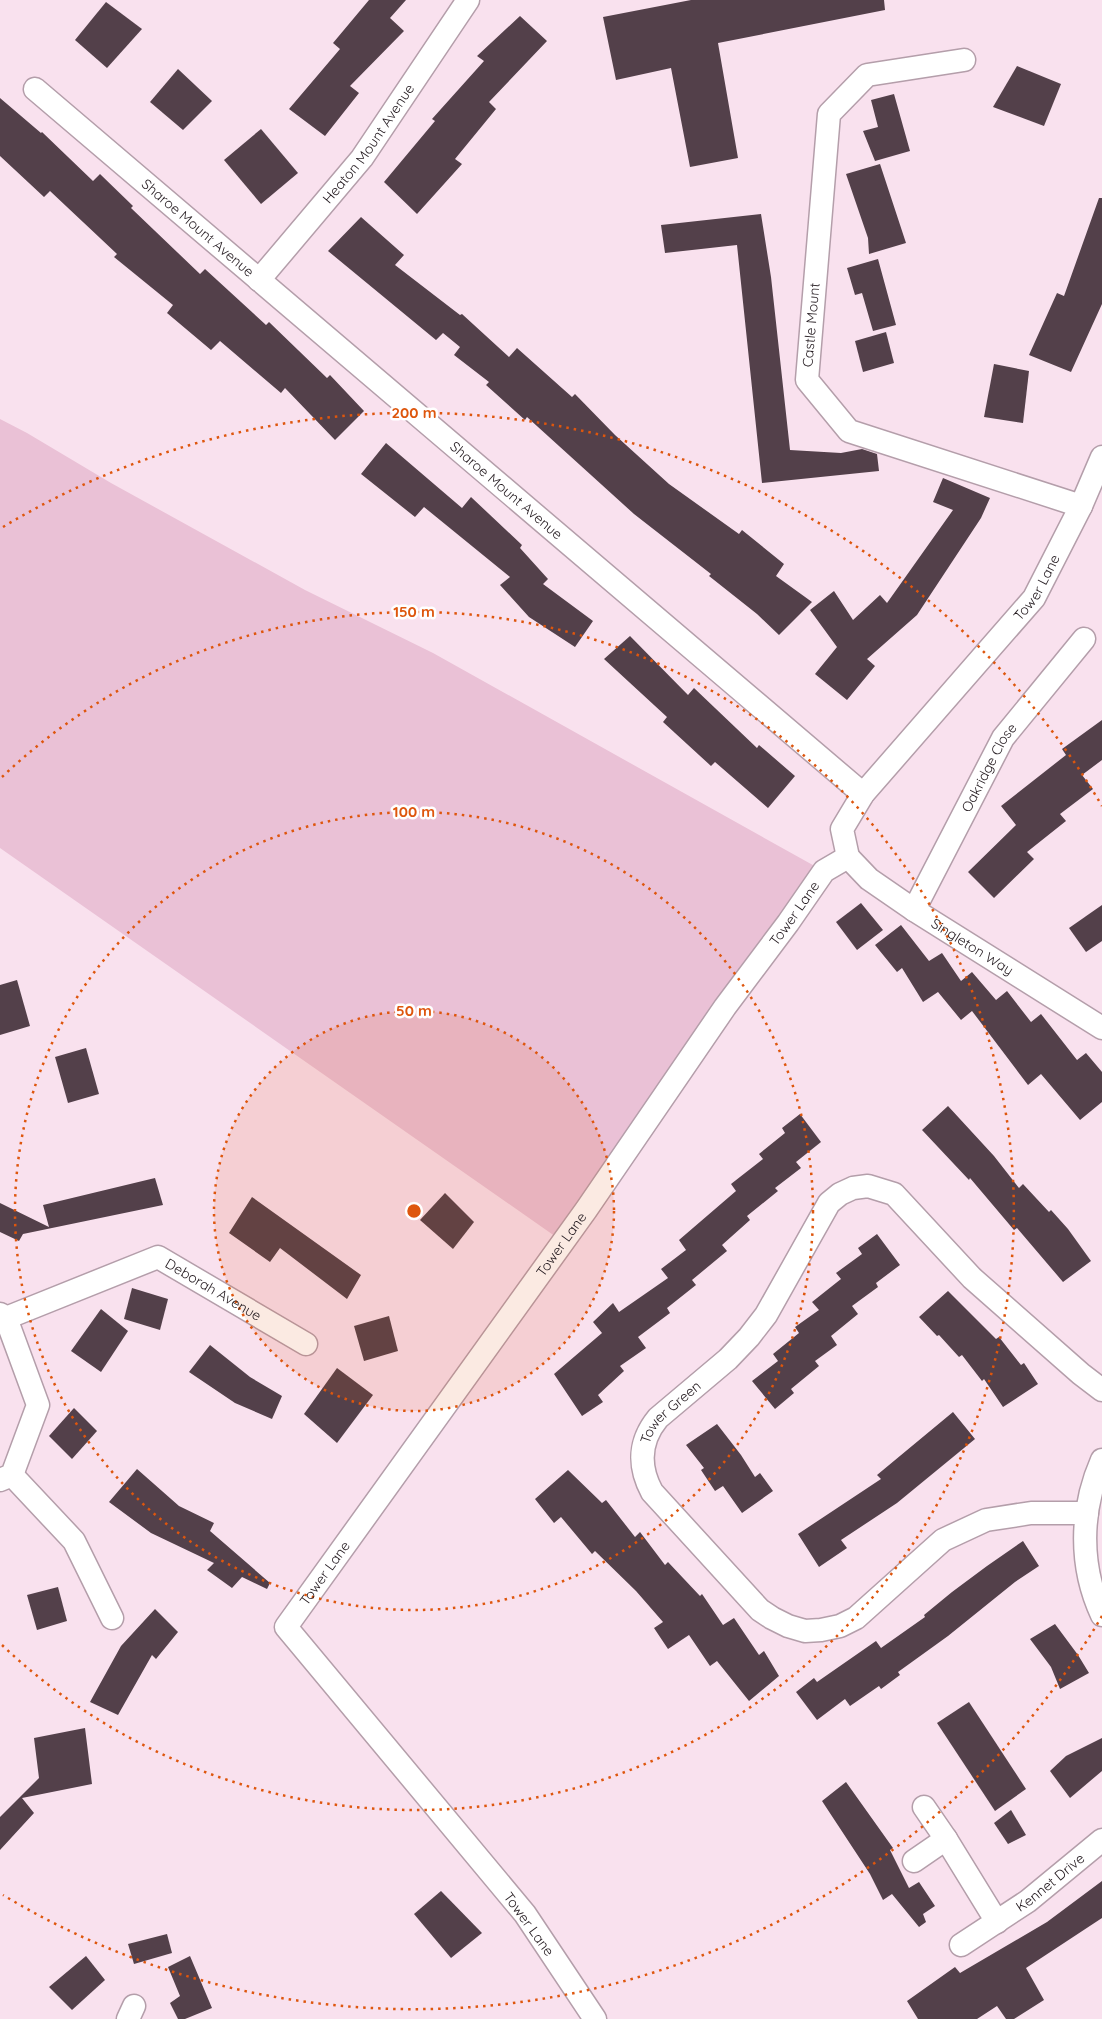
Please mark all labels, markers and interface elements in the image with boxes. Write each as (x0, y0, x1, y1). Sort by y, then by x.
street label: Heaton Mount Avenue (318, 80, 418, 207)
street label: Sharoe Mount Avenue (138, 175, 258, 281)
street label: Castle Mount (798, 282, 824, 368)
text: 200 m (392, 403, 437, 422)
street label: Sharoe Mount Avenue (446, 437, 566, 543)
street label: Tower Lane (1009, 551, 1064, 624)
text: 150 m (393, 602, 435, 621)
street label: Oakridge Close (957, 719, 1021, 815)
text: 100 m (393, 802, 435, 821)
street label: Tower Lane (765, 878, 823, 949)
street label: Singleton Way (928, 914, 1017, 979)
text: 50 m (396, 1001, 432, 1020)
centre of rings (405, 1202, 423, 1220)
street label: Tower Lane (532, 1209, 590, 1280)
street label: Deborah Avenue (162, 1254, 265, 1325)
street label: Tower Green (636, 1377, 705, 1446)
street label: Tower Lane (296, 1537, 354, 1609)
street label: Kennet Drive (1012, 1849, 1088, 1916)
street label: Tower Lane (500, 1888, 558, 1960)

